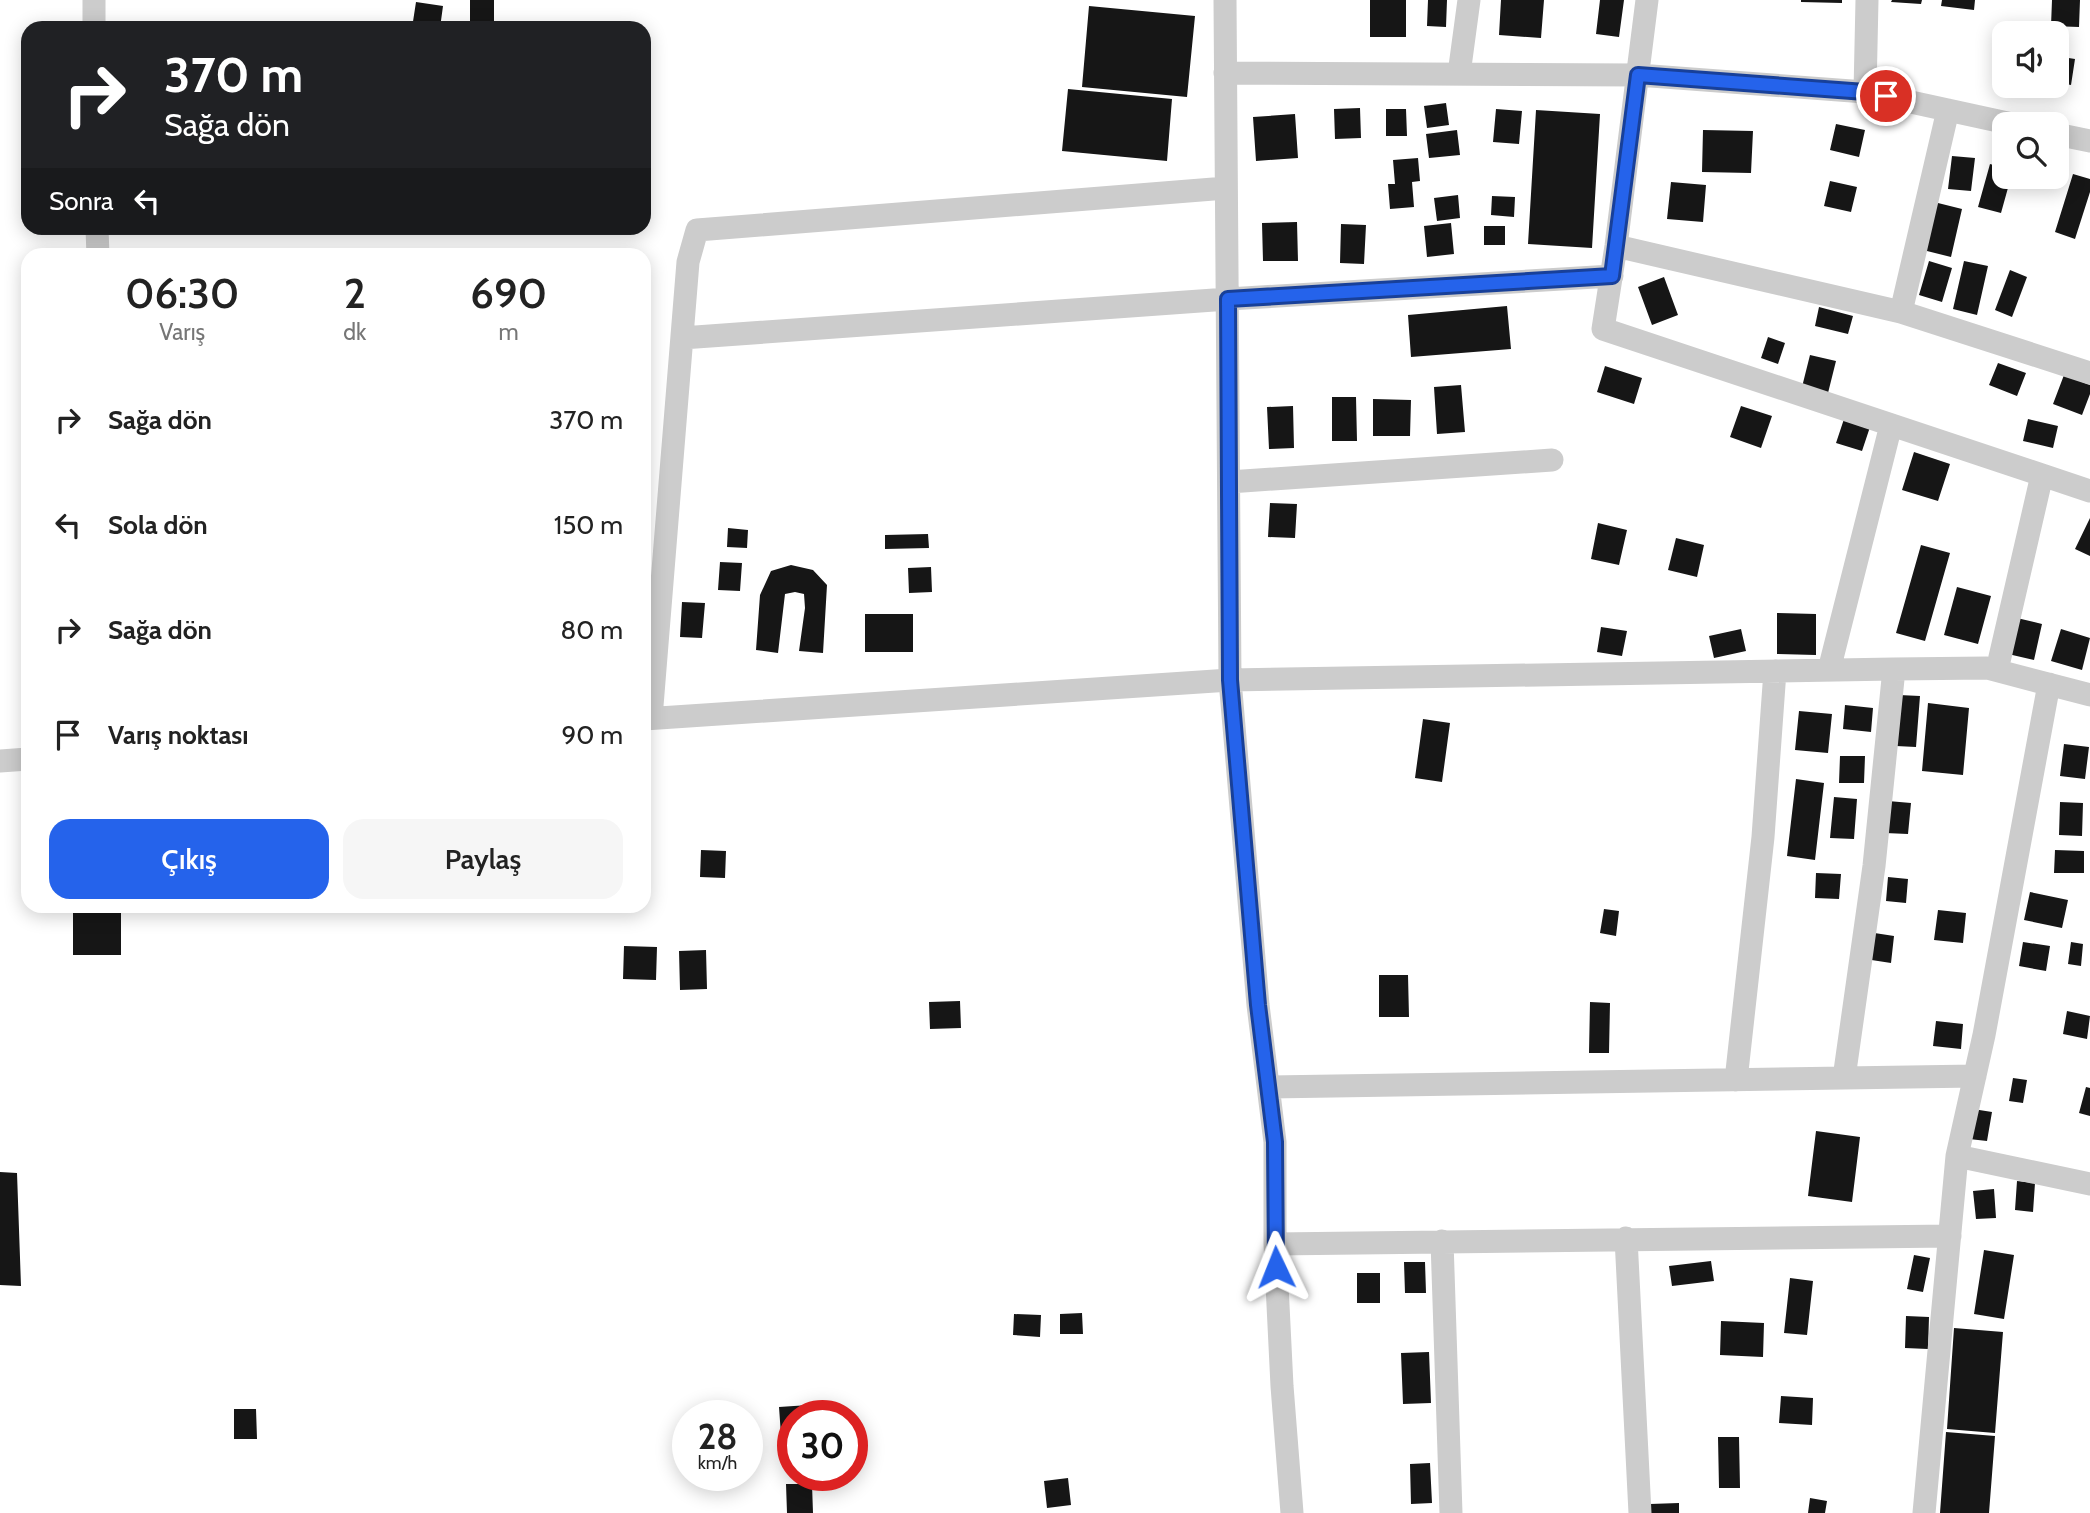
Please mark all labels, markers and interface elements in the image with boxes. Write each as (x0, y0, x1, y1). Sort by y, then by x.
map controls (1992, 21, 2069, 189)
button: sound (1992, 21, 2069, 98)
text: 370 m (164, 45, 303, 104)
icon: right (49, 49, 140, 140)
pin (1856, 66, 1916, 126)
icon: arrive (1867, 77, 1905, 115)
text: Sağa dön (164, 105, 290, 144)
button: search (1992, 112, 2069, 189)
icon: left (128, 182, 166, 220)
text: Sonra (49, 185, 114, 217)
text: 06:30 (125, 267, 239, 319)
text: 2 (344, 267, 366, 319)
text: 690 (470, 267, 547, 319)
text: Varış (159, 318, 205, 346)
text: dk (343, 318, 366, 346)
text: m (499, 318, 519, 346)
icon: right (49, 401, 87, 439)
text: Sağa dön (108, 404, 212, 436)
text: 370 m (549, 404, 623, 436)
icon: left (49, 506, 87, 544)
text: Sola dön (108, 509, 208, 541)
text: 150 m (554, 509, 623, 541)
icon: right (49, 611, 87, 649)
text: Sağa dön (108, 614, 212, 646)
text: 80 m (560, 614, 623, 646)
icon: arrive (49, 716, 87, 754)
text: Varış noktası (108, 719, 249, 751)
text: 90 m (561, 719, 623, 751)
button: Çıkış (49, 819, 329, 899)
button: Paylaş (343, 819, 623, 899)
position arrow (1239, 1230, 1313, 1304)
speed limit sign: 30 (777, 1400, 868, 1491)
text: 28 (698, 1415, 737, 1458)
text: km/h (698, 1452, 737, 1474)

